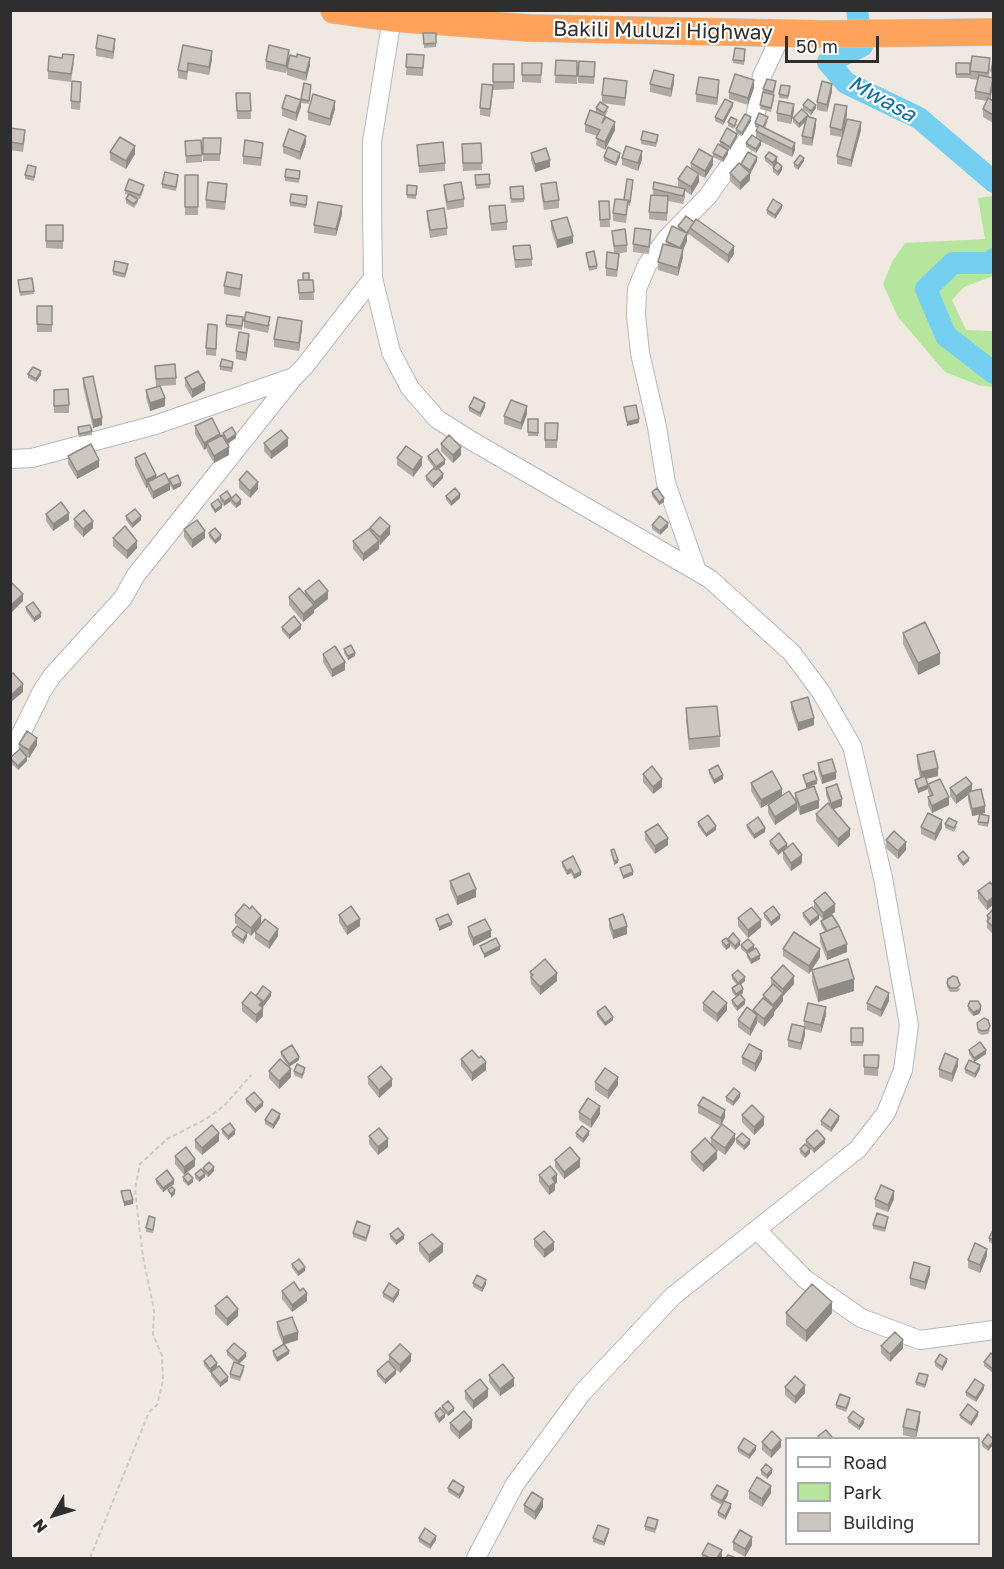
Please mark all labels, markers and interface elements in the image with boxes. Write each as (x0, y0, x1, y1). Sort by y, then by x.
street label: Bakili Muluzi Highway (553, 16, 773, 46)
scale bar (788, 24, 882, 62)
text: 50 m (796, 35, 838, 57)
water label: Mwasa (844, 70, 920, 128)
legend (785, 1437, 980, 1545)
text: Road (843, 1451, 887, 1473)
text: Park (843, 1481, 882, 1503)
north arrow (24, 1485, 84, 1545)
text: Building (843, 1511, 914, 1533)
text: N (28, 1515, 51, 1537)

